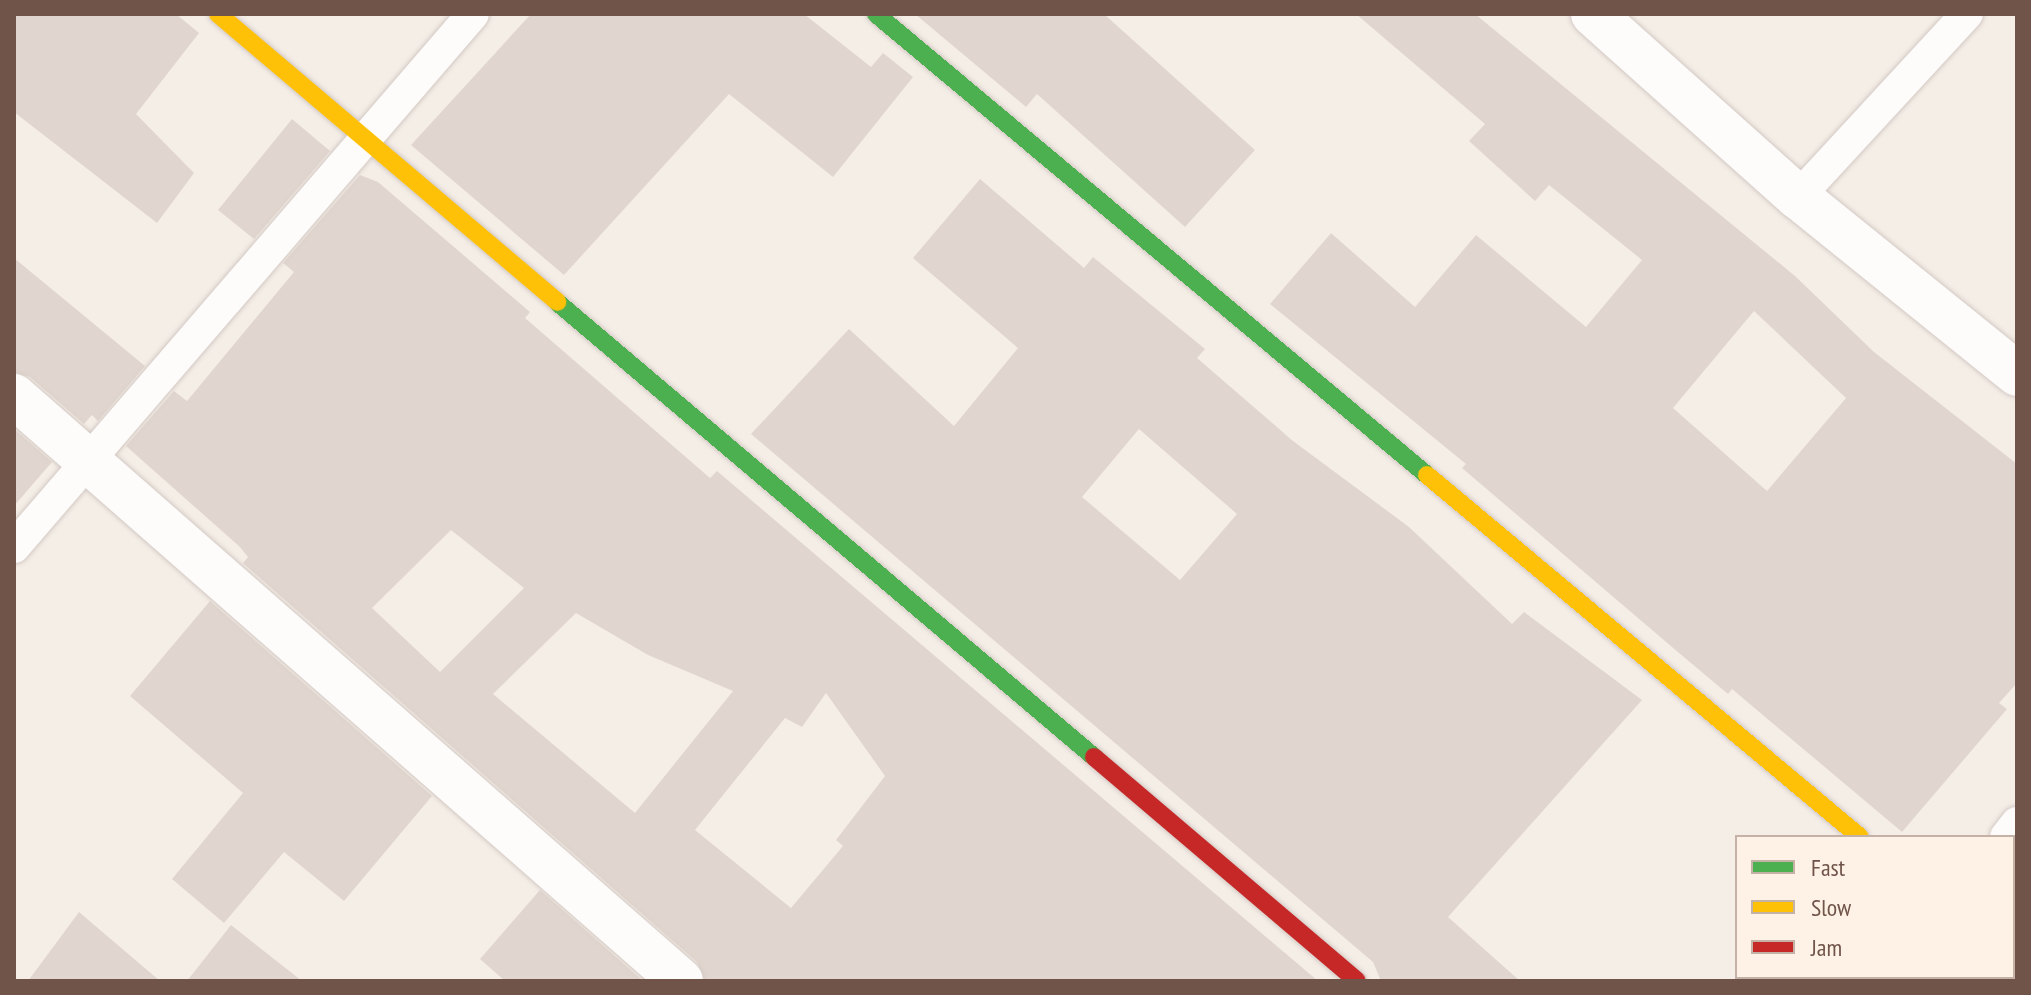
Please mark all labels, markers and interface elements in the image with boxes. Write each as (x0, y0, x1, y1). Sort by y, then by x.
legend (1735, 835, 2015, 979)
text: Fast (1811, 852, 1845, 883)
text: Slow (1811, 892, 1851, 923)
text: Jam (1811, 932, 1842, 963)

